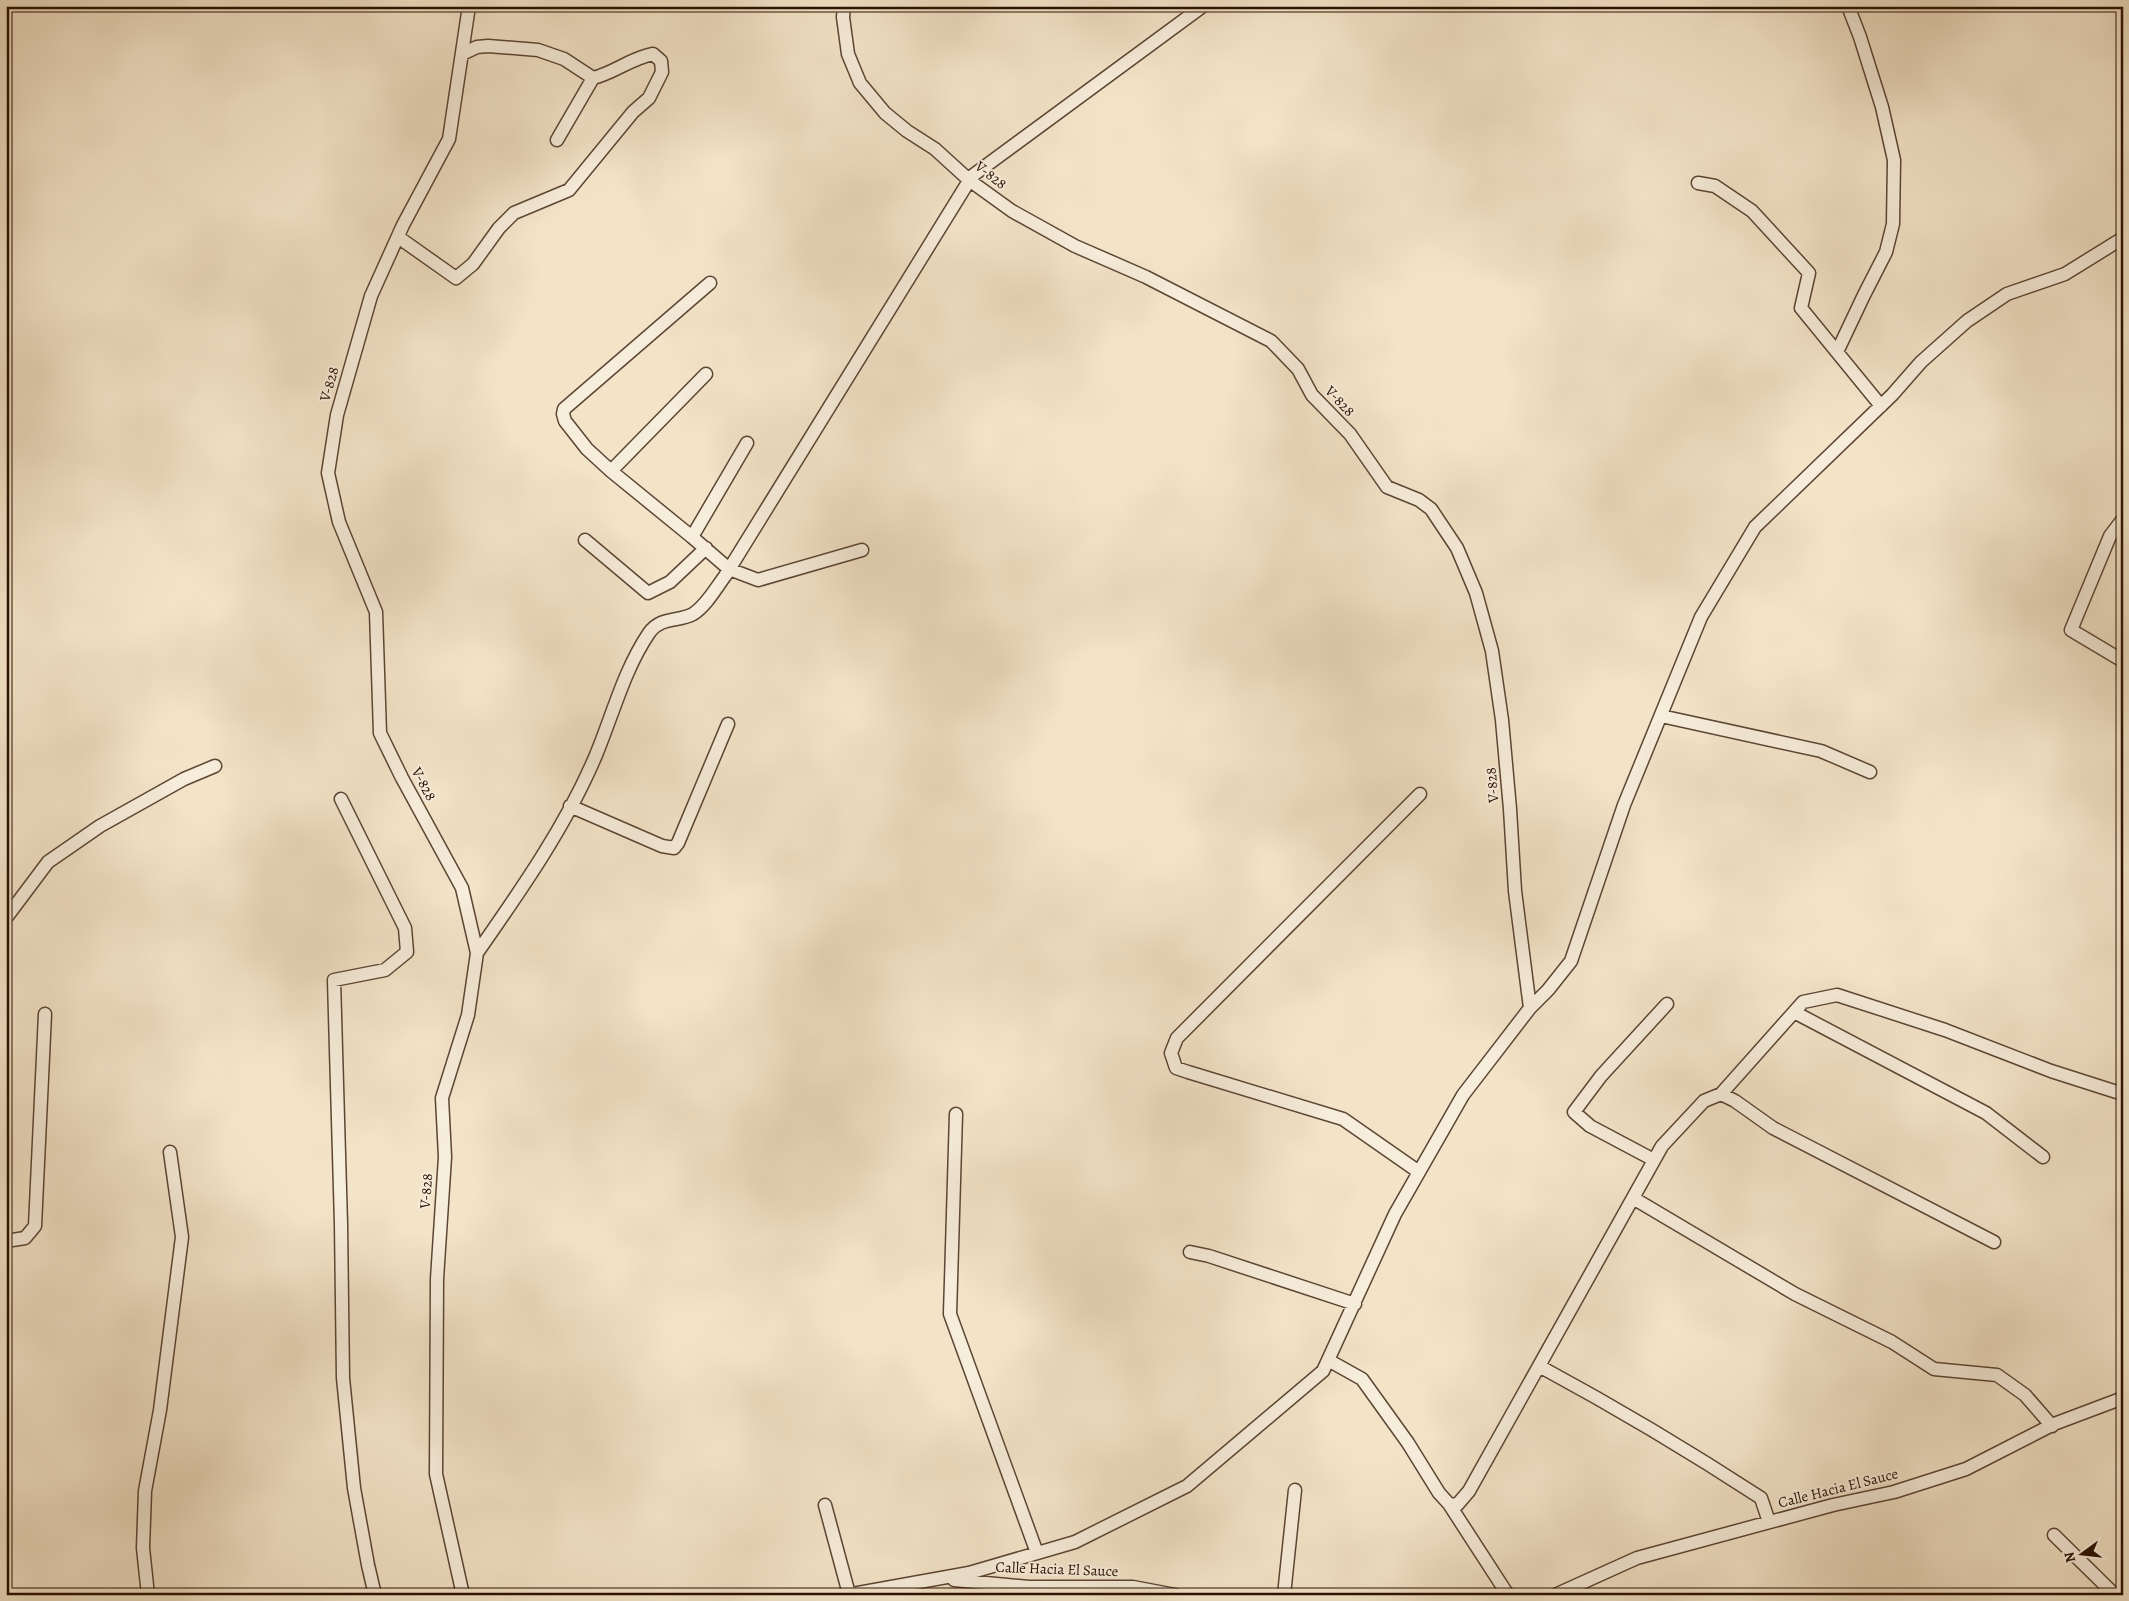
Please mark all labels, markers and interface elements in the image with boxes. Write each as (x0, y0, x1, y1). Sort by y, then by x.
street label: V-828 (970, 156, 1011, 194)
street label: V-828 (314, 364, 343, 405)
street label: V-828 (1320, 381, 1359, 421)
street label: V-828 (406, 763, 441, 804)
street label: V-828 (1480, 767, 1504, 804)
street label: V-828 (415, 1173, 437, 1210)
street label: Calle Hacia El Sauce (1776, 1463, 1900, 1513)
north arrow (2056, 1528, 2106, 1578)
text: N (2059, 1550, 2080, 1565)
street label: Calle Hacia El Sauce (995, 1557, 1119, 1581)

